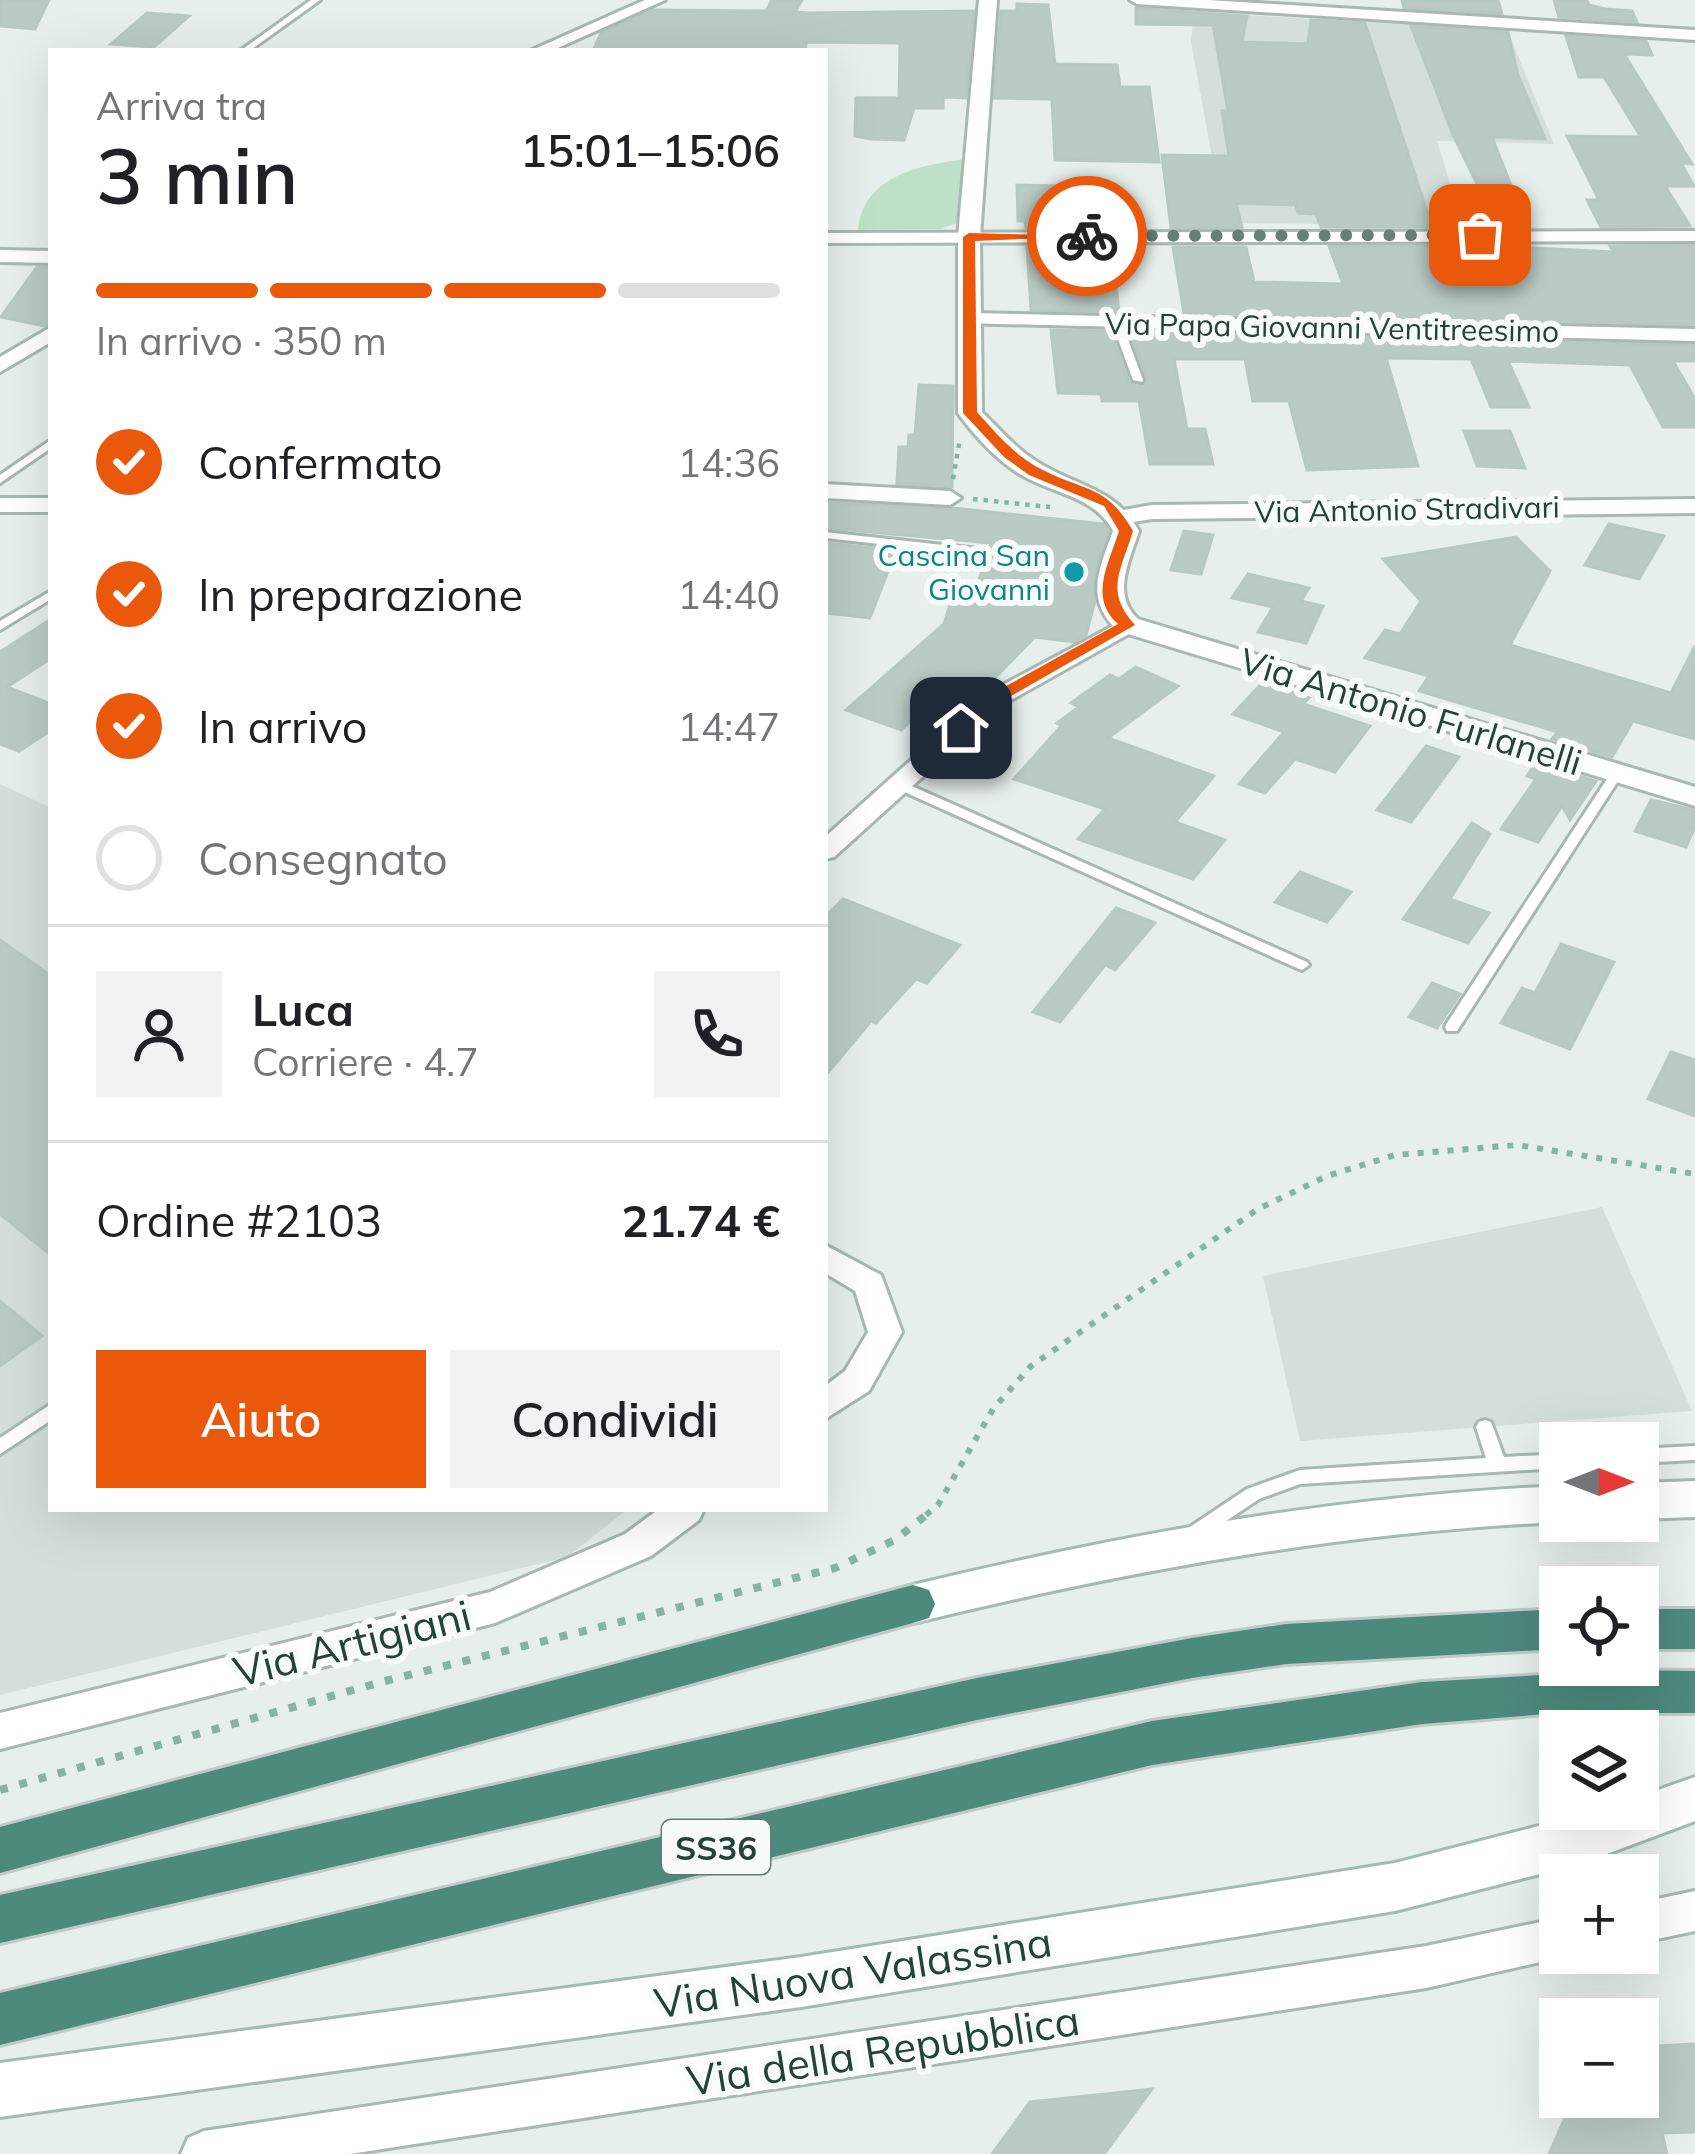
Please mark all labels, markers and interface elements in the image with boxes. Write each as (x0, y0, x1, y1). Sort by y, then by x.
text: Arriva tra (96, 81, 267, 130)
text: 15:01–15:06 (520, 122, 780, 178)
text: 3 min (96, 126, 299, 224)
courier (1027, 176, 1147, 296)
pin (1429, 184, 1531, 286)
icon: bag (1447, 202, 1513, 268)
icon: bike (1054, 203, 1120, 269)
street label: Via Papa Giovanni Ventitreesimo (1105, 304, 1559, 350)
text: In arrivo · 350 m (96, 316, 387, 365)
icon: check (96, 429, 162, 495)
text: Confermato (198, 434, 442, 490)
text: 14:36 (678, 438, 780, 487)
street label: Via Antonio Stradivari (1254, 487, 1560, 531)
place label: Cascina San Giovanni (877, 536, 1050, 608)
marker: Cascina San Giovanni (1061, 559, 1087, 585)
icon: check (96, 561, 162, 627)
text: In preparazione (198, 566, 523, 622)
text: 14:40 (678, 570, 780, 619)
street label: Via Antonio Furlanelli (1235, 638, 1587, 784)
pin (910, 677, 1012, 779)
icon: check (96, 693, 162, 759)
icon: home (928, 695, 994, 761)
text: In arrivo (198, 698, 367, 754)
text: 14:47 (678, 702, 780, 751)
text: Consegnato (198, 830, 448, 886)
button: person (96, 971, 222, 1097)
button: phone (654, 971, 780, 1097)
text: Luca (252, 981, 354, 1037)
text: Corriere · 4.7 (252, 1037, 479, 1086)
text: Ordine #2103 (96, 1192, 382, 1248)
text: 21.74 € (622, 1192, 780, 1248)
button: Aiuto (96, 1350, 426, 1488)
button: Condividi (450, 1350, 780, 1488)
north arrow (1539, 1422, 1659, 1542)
map controls (1539, 1422, 1659, 2118)
button: locate (1539, 1566, 1659, 1686)
street label: Via Artigiani (228, 1588, 476, 1698)
button: layers (1539, 1710, 1659, 1830)
road number: SS36 (662, 1820, 770, 1874)
button: + (1539, 1854, 1659, 1974)
street label: Via Nuova Valassina (651, 1914, 1055, 2030)
street label: Via della Repubblica (683, 1993, 1083, 2107)
button: − (1539, 1998, 1659, 2118)

